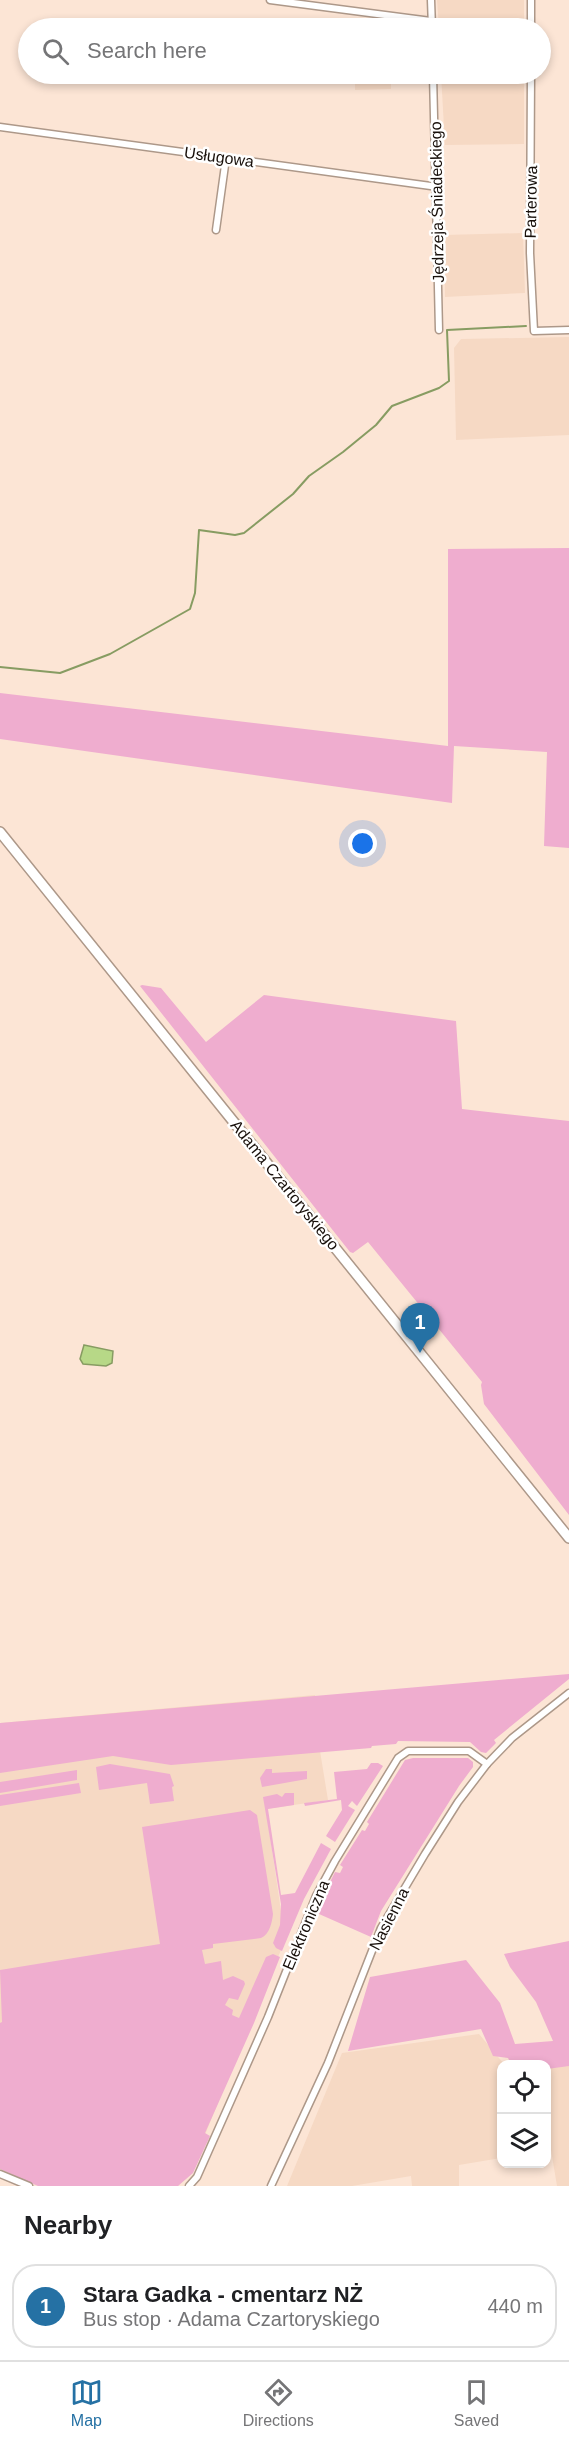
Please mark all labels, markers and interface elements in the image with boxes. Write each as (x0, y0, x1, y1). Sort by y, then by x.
search box (18, 18, 551, 84)
icon: search (39, 35, 72, 68)
text: Search here (87, 38, 207, 63)
street label: Jędrzeja Śniadeckiego (426, 121, 447, 283)
street label: Usługowa (183, 144, 255, 170)
street label: Parterowa (522, 165, 540, 239)
your location (348, 829, 377, 858)
street label: Adama Czartoryskiego (227, 1117, 343, 1253)
pin: 1 (400, 1304, 440, 1353)
street label: Elektroniczna (279, 1877, 333, 1973)
street label: Nasienna (366, 1885, 412, 1953)
map controls (497, 2060, 551, 2168)
button: locate (497, 2060, 551, 2114)
button: layers (497, 2114, 551, 2168)
text: Nearby (24, 2210, 112, 2240)
text: Stara Gadka - cmentarz NŻ (83, 2282, 363, 2307)
text: 1 (40, 2295, 51, 2317)
text: 440 m (487, 2295, 543, 2317)
text: Bus stop · Adama Czartoryskiego (83, 2308, 380, 2330)
tab: Map (70, 2376, 103, 2430)
tab: Directions (243, 2376, 314, 2430)
tab: Saved (454, 2376, 499, 2430)

